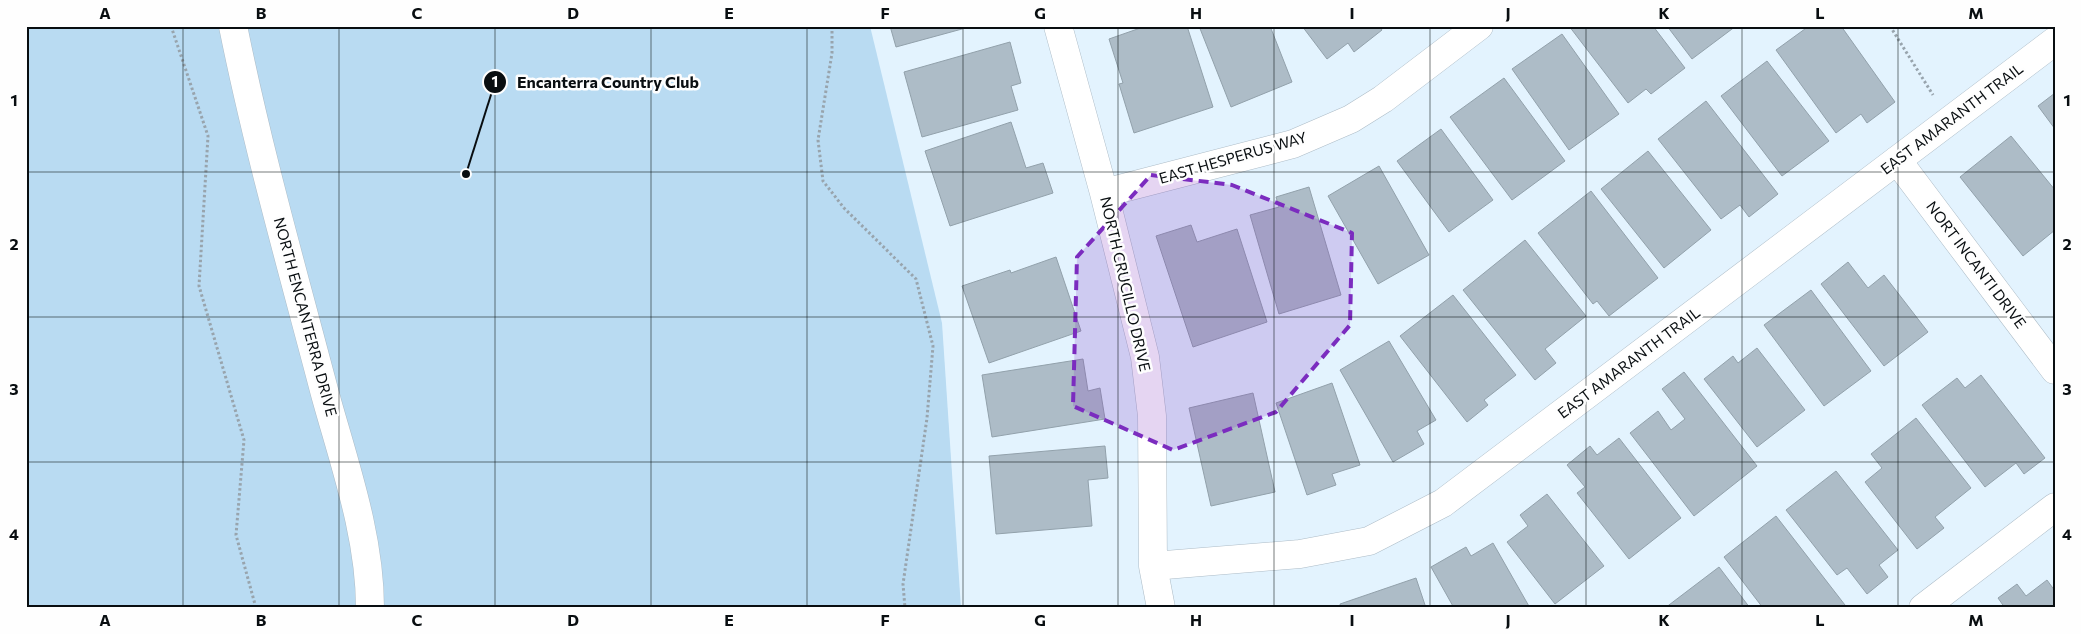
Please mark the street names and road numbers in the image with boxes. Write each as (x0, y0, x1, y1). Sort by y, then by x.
street label: EAST AMARANTH TRAIL (1877, 59, 2026, 178)
street label: EAST HESPERUS WAY (1157, 127, 1309, 187)
street label: NORTH CRUCILLO DRIVE (1097, 195, 1155, 373)
street label: NORT INCANTI DRIVE (1923, 197, 2031, 332)
street label: NORTH ENCANTERRA DRIVE (271, 215, 341, 418)
street label: EAST AMARANTH TRAIL (1554, 303, 1703, 422)

